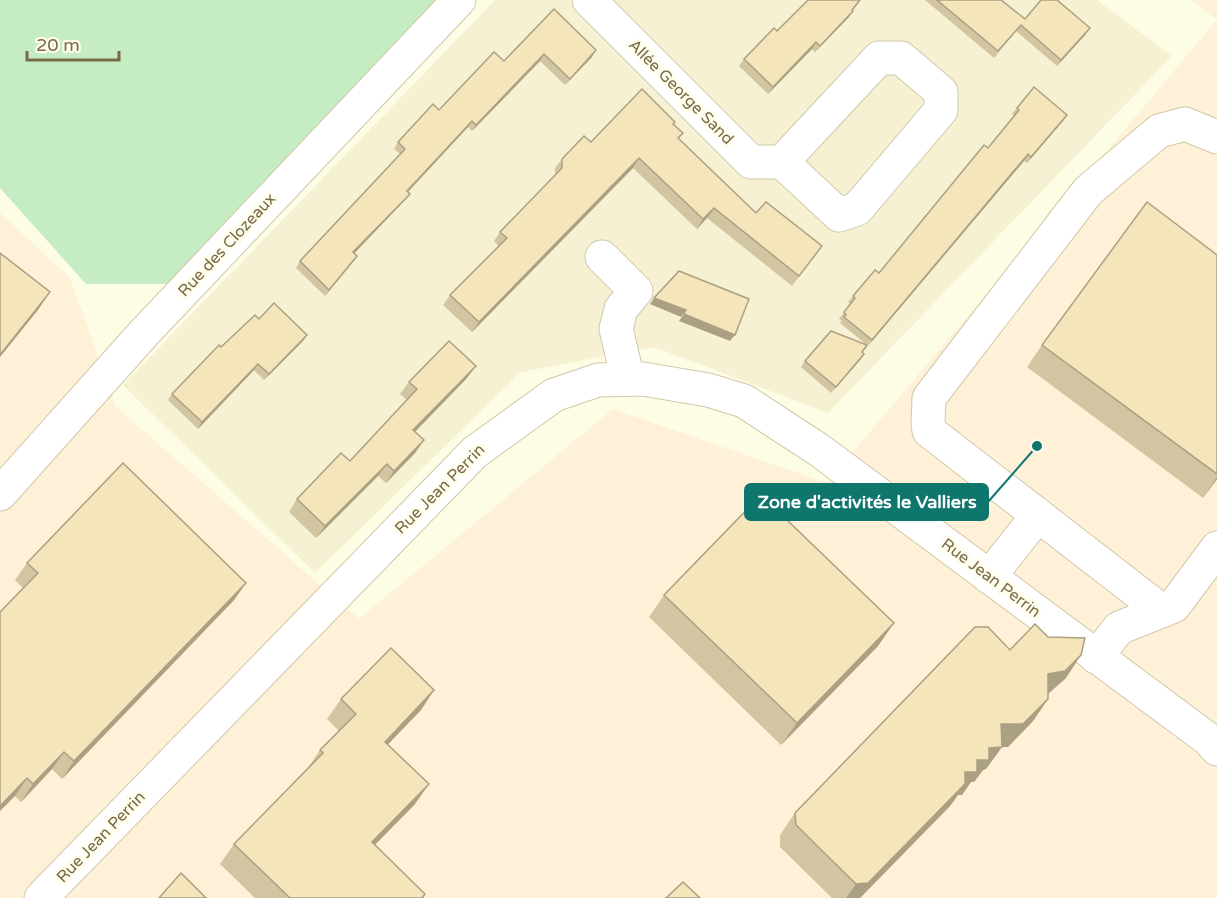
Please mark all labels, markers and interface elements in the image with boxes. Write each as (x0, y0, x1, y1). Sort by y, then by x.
scale bar (27, 24, 118, 62)
text: 20 m (36, 34, 80, 56)
street label: Allée George Sand (624, 35, 738, 149)
street label: Rue des Clozeaux (174, 189, 280, 301)
street label: Rue Jean Perrin (391, 440, 489, 538)
callout: Zone d'activités le Valliers (745, 484, 988, 520)
text: Zone d'activités le Valliers (757, 491, 977, 513)
street label: Rue Jean Perrin (937, 534, 1045, 622)
street label: Rue Jean Perrin (52, 787, 150, 887)

